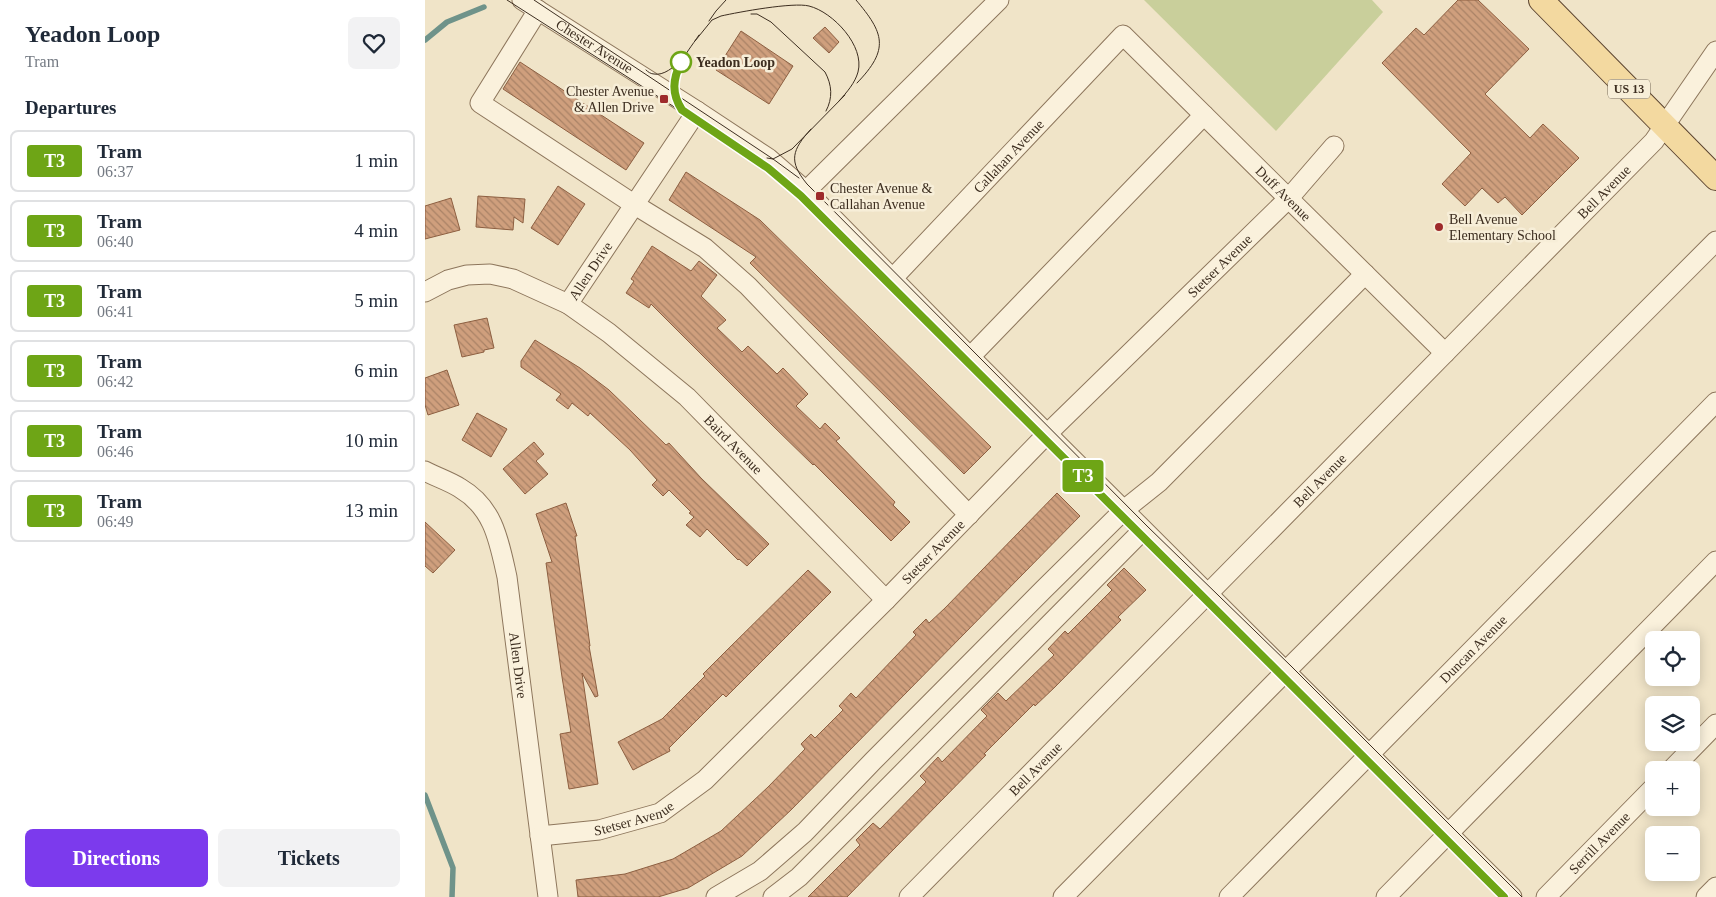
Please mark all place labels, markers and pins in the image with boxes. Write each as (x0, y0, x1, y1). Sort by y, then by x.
marker: Yeadon Loop (670, 51, 692, 73)
place label: Yeadon Loop (696, 55, 775, 70)
place label: Chester Avenue & Allen Drive (566, 84, 654, 115)
marker: Chester Avenue & Allen Drive (658, 93, 670, 105)
place label: Chester Avenue & Callahan Avenue (830, 181, 932, 212)
marker: Chester Avenue & Callahan Avenue (814, 190, 826, 202)
place label: Bell Avenue Elementary School (1449, 212, 1556, 243)
marker: Bell Avenue Elementary School (1433, 221, 1445, 233)

